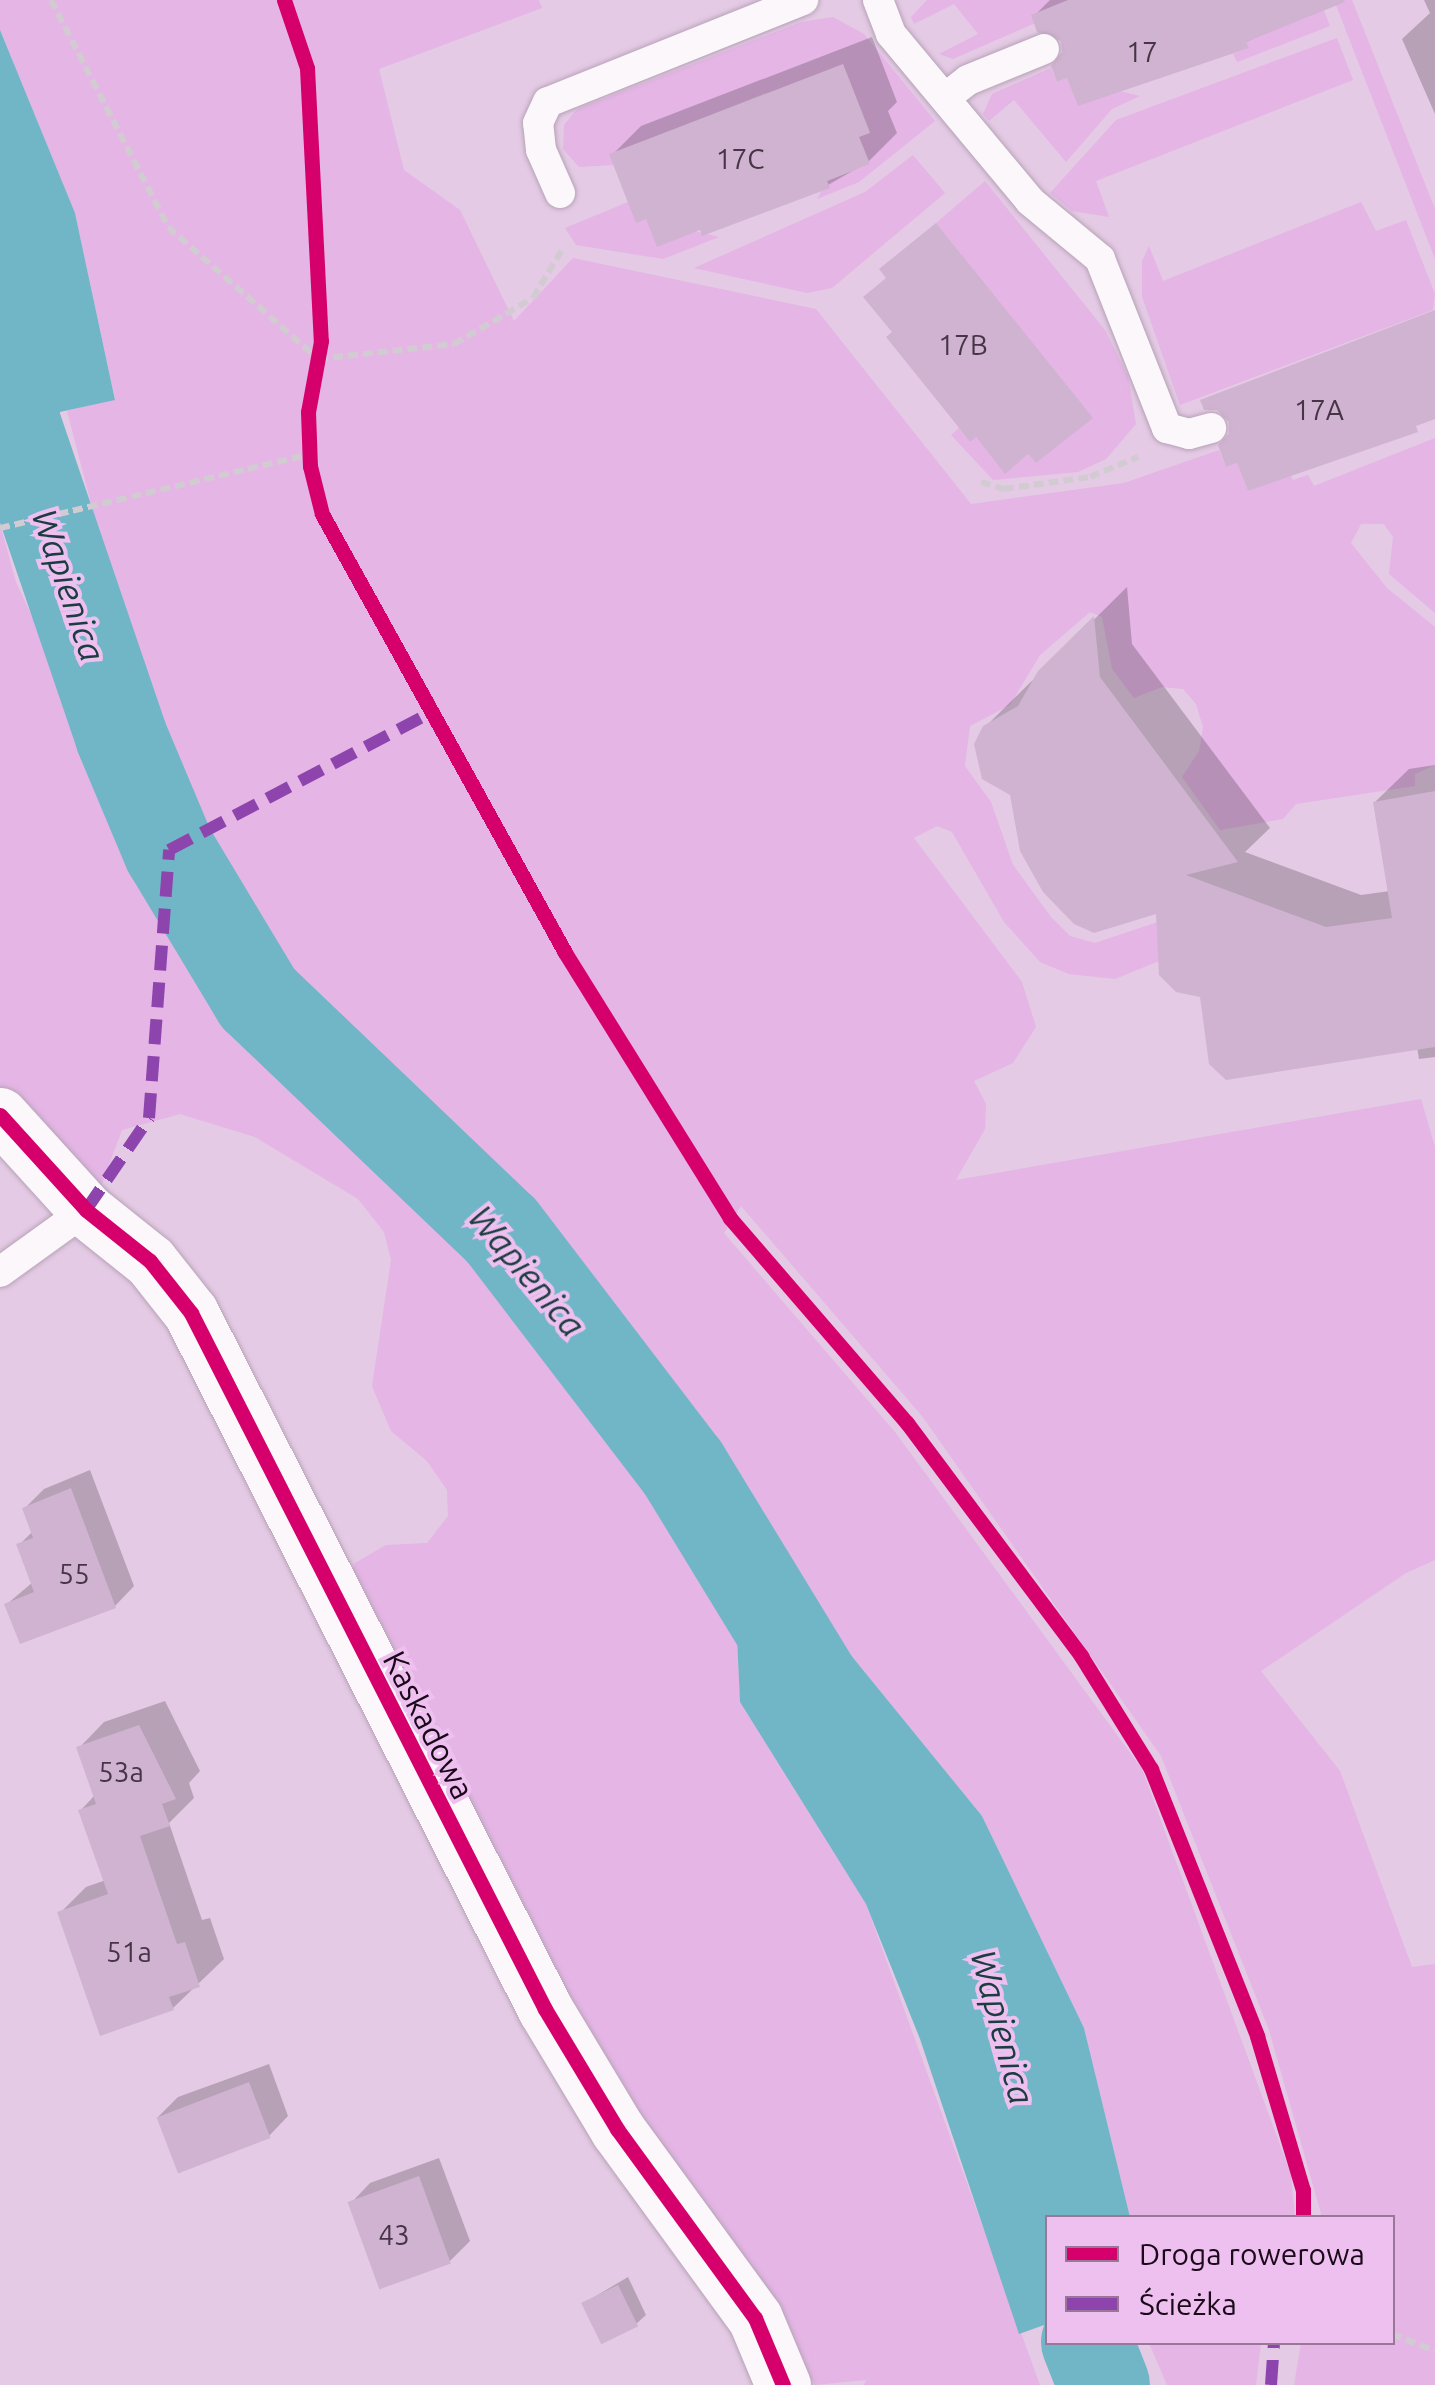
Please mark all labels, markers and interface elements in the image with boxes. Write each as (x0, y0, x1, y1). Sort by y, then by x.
house number: 17 (1126, 35, 1158, 69)
house number: 17C (716, 142, 764, 176)
house number: 17B (938, 328, 988, 362)
house number: 17A (1294, 393, 1344, 427)
water label: Wapienica (23, 504, 115, 666)
water label: Wapienica (460, 1197, 594, 1345)
house number: 55 (58, 1557, 90, 1591)
street label: Kaskadowa (375, 1645, 483, 1805)
house number: 53a (98, 1755, 144, 1789)
house number: 51a (106, 1935, 152, 1969)
water label: Wapienica (962, 1945, 1044, 2109)
legend (1045, 2215, 1395, 2345)
house number: 43 (378, 2218, 410, 2252)
text: Droga rowerowa (1139, 2237, 1365, 2271)
text: Ścieżka (1139, 2287, 1237, 2321)

